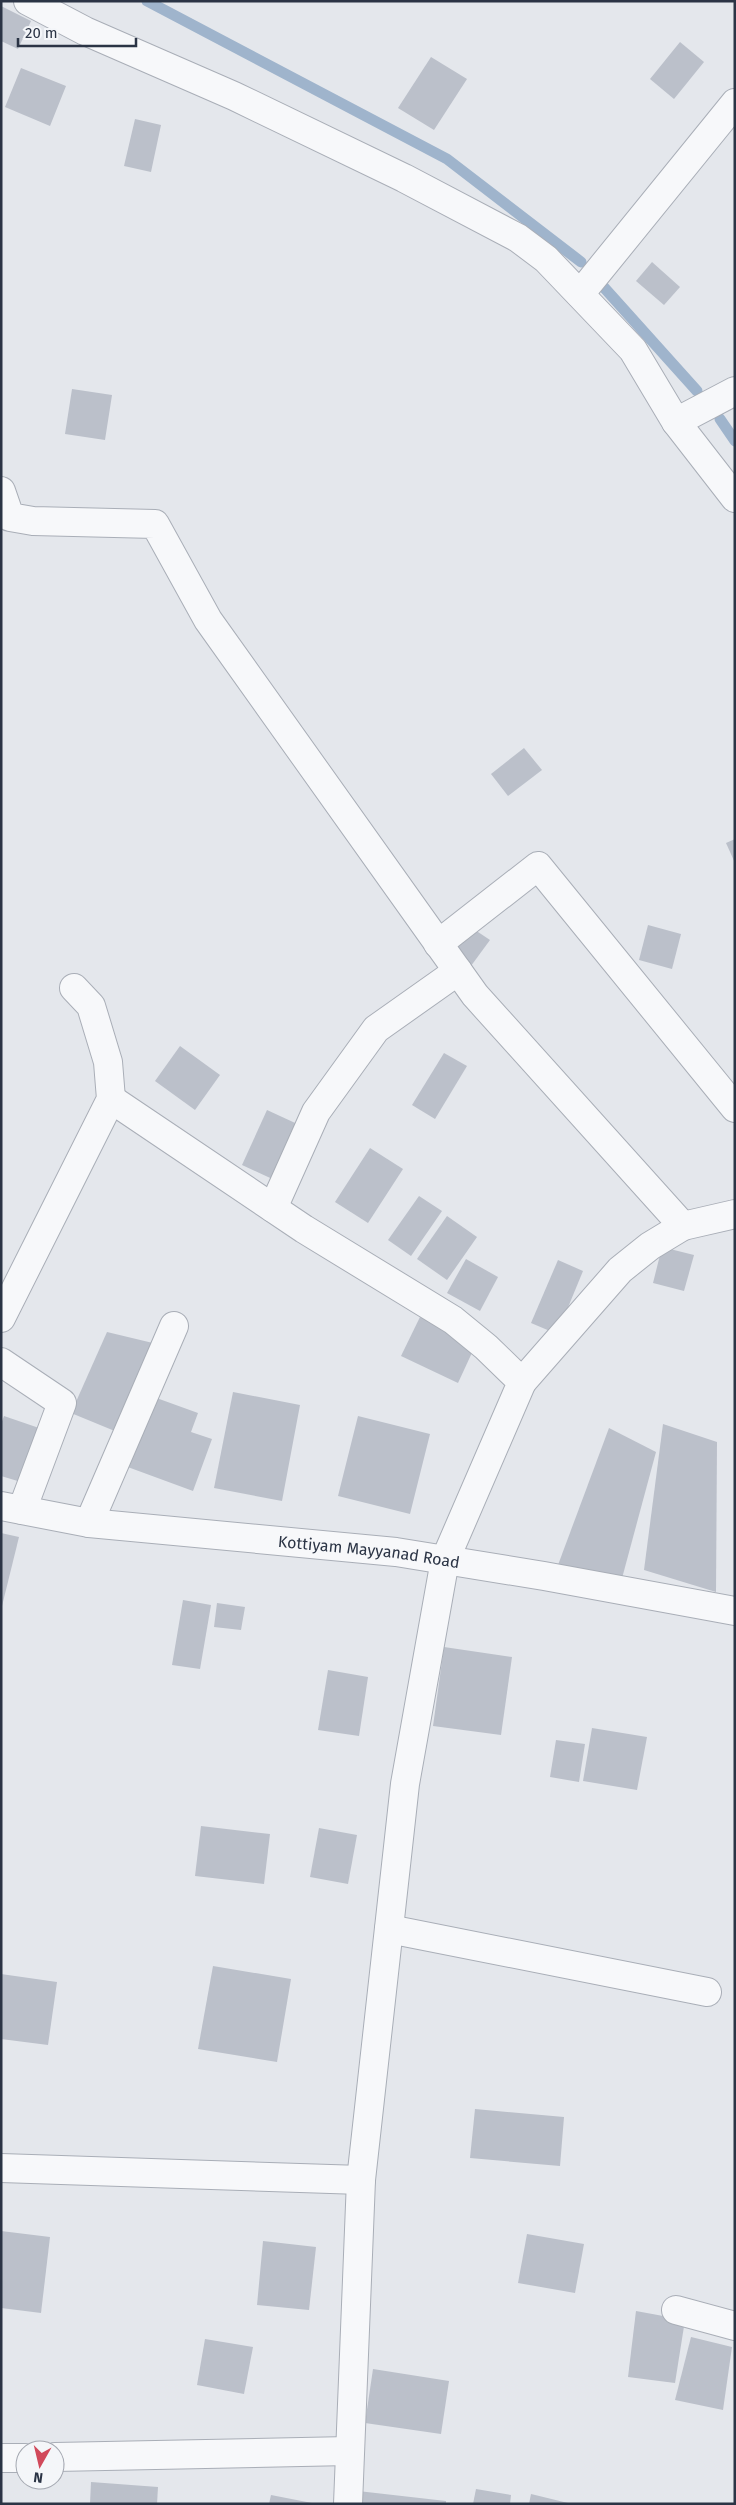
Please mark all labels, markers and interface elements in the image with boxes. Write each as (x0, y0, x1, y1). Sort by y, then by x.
scale bar (18, 15, 135, 47)
text: 20 m (25, 24, 58, 42)
street label: Kottiyam Mayyanad Road (277, 1531, 461, 1572)
north arrow (15, 2440, 65, 2490)
text: N (32, 2468, 44, 2486)

